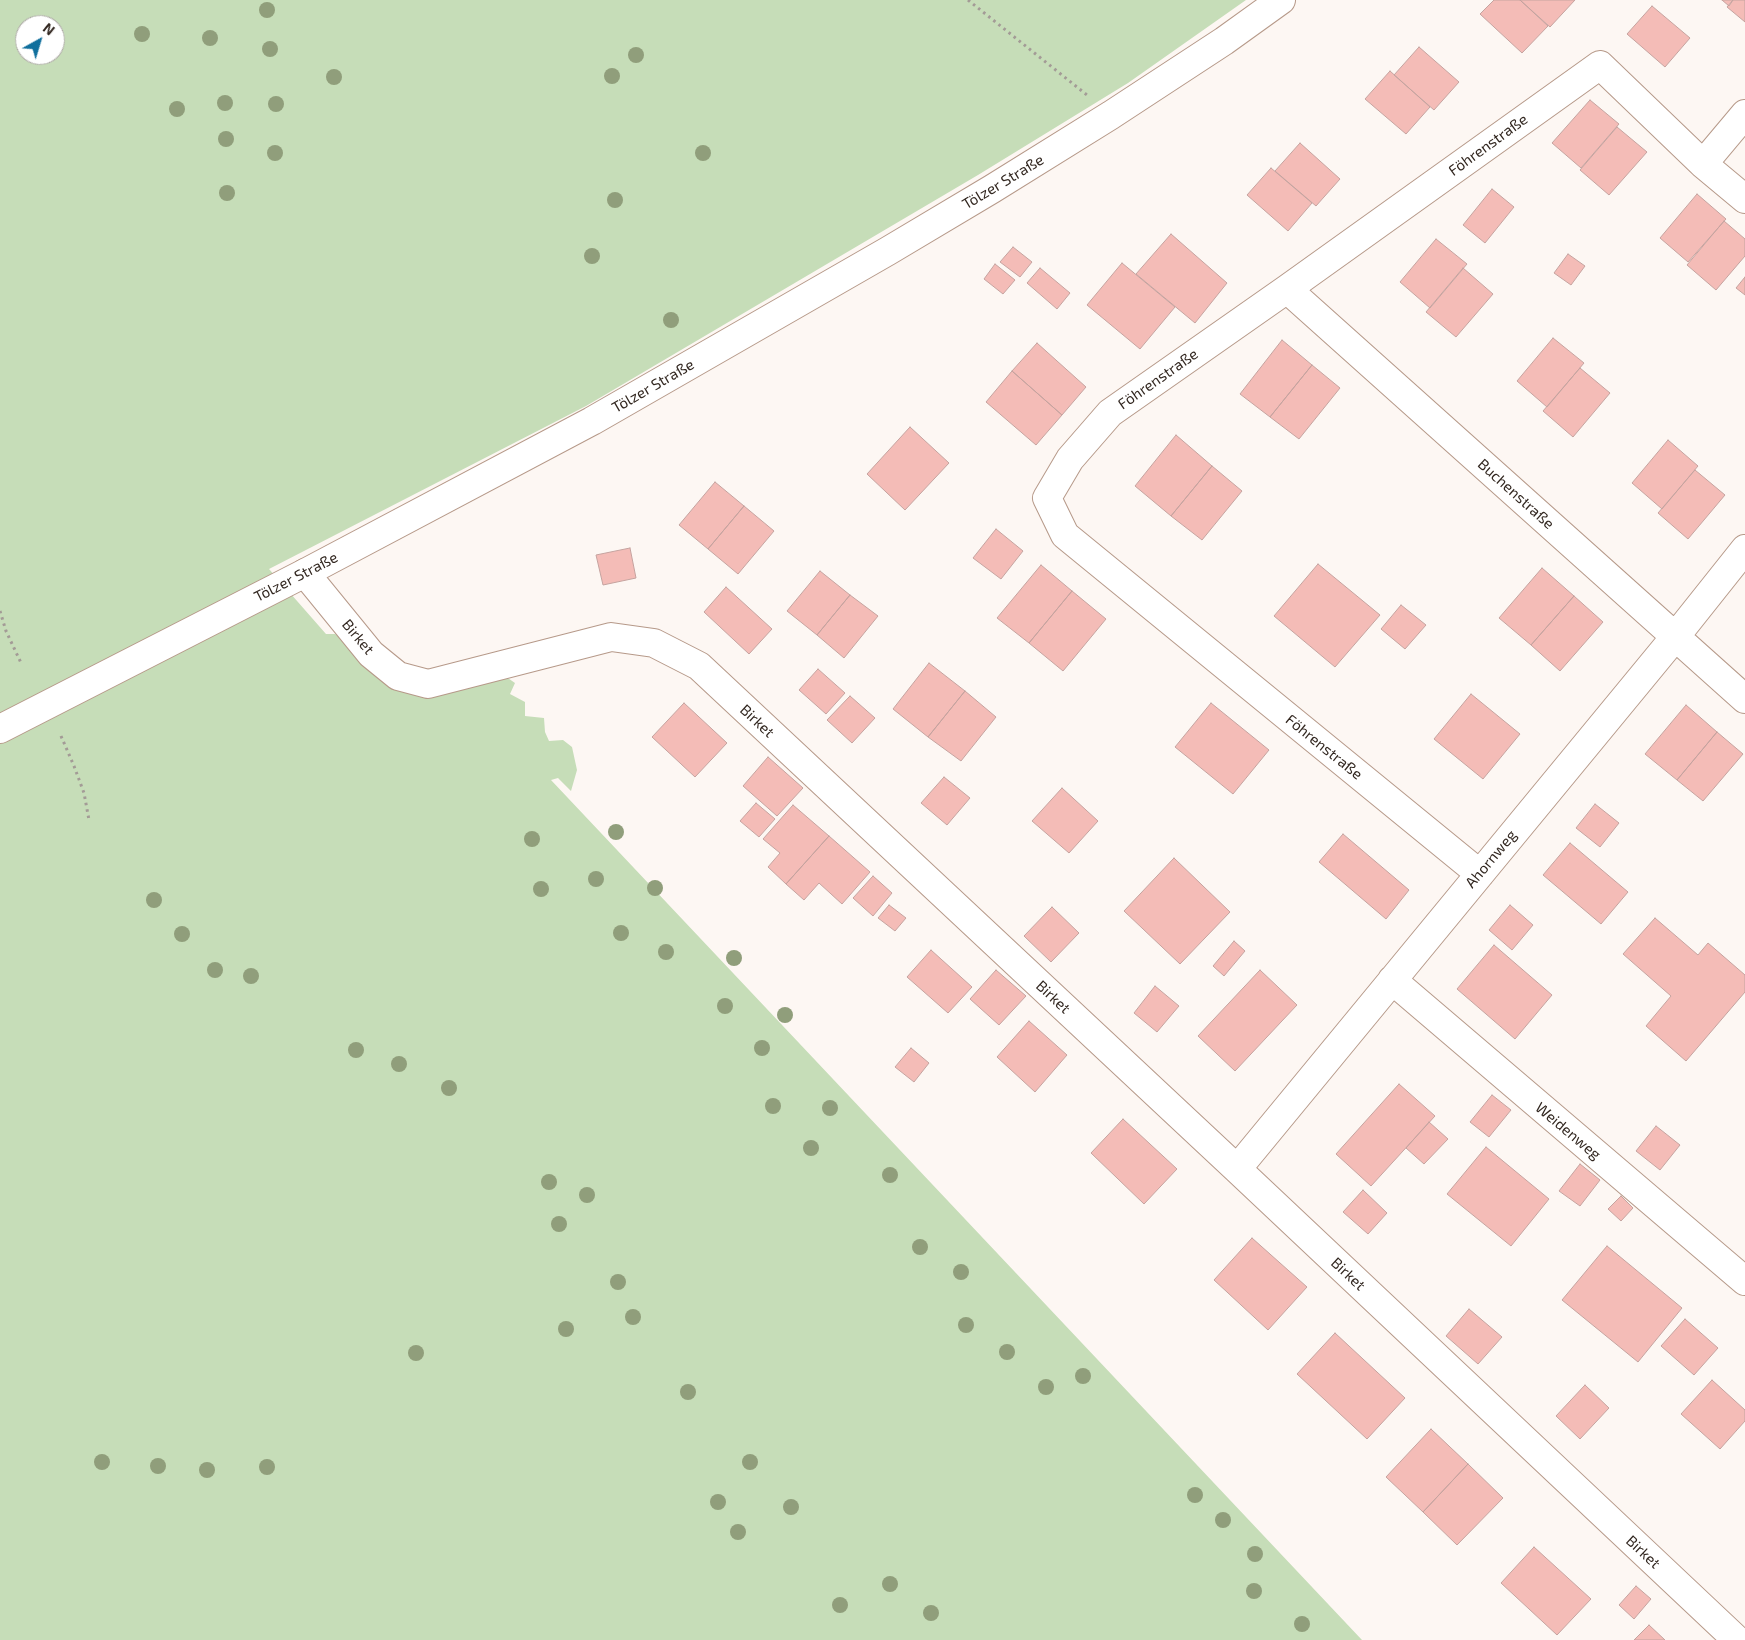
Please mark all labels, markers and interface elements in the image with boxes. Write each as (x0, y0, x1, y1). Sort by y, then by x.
north arrow (15, 15, 65, 65)
text: N (40, 19, 58, 39)
street label: Föhrenstraße (1445, 110, 1531, 180)
street label: Tölzer Straße (959, 151, 1047, 213)
street label: Föhrenstraße (1115, 345, 1201, 413)
street label: Tölzer Straße (609, 355, 697, 417)
street label: Buchenstraße (1474, 455, 1558, 533)
street label: Tölzer Straße (251, 548, 341, 606)
street label: Birket (338, 616, 378, 658)
street label: Birket (736, 701, 778, 741)
street label: Föhrenstraße (1282, 711, 1366, 783)
street label: Ahornweg (1462, 826, 1520, 892)
street label: Birket (1032, 977, 1074, 1017)
street label: Weidenweg (1532, 1098, 1604, 1164)
street label: Birket (1327, 1254, 1369, 1294)
street label: Birket (1622, 1532, 1664, 1572)

